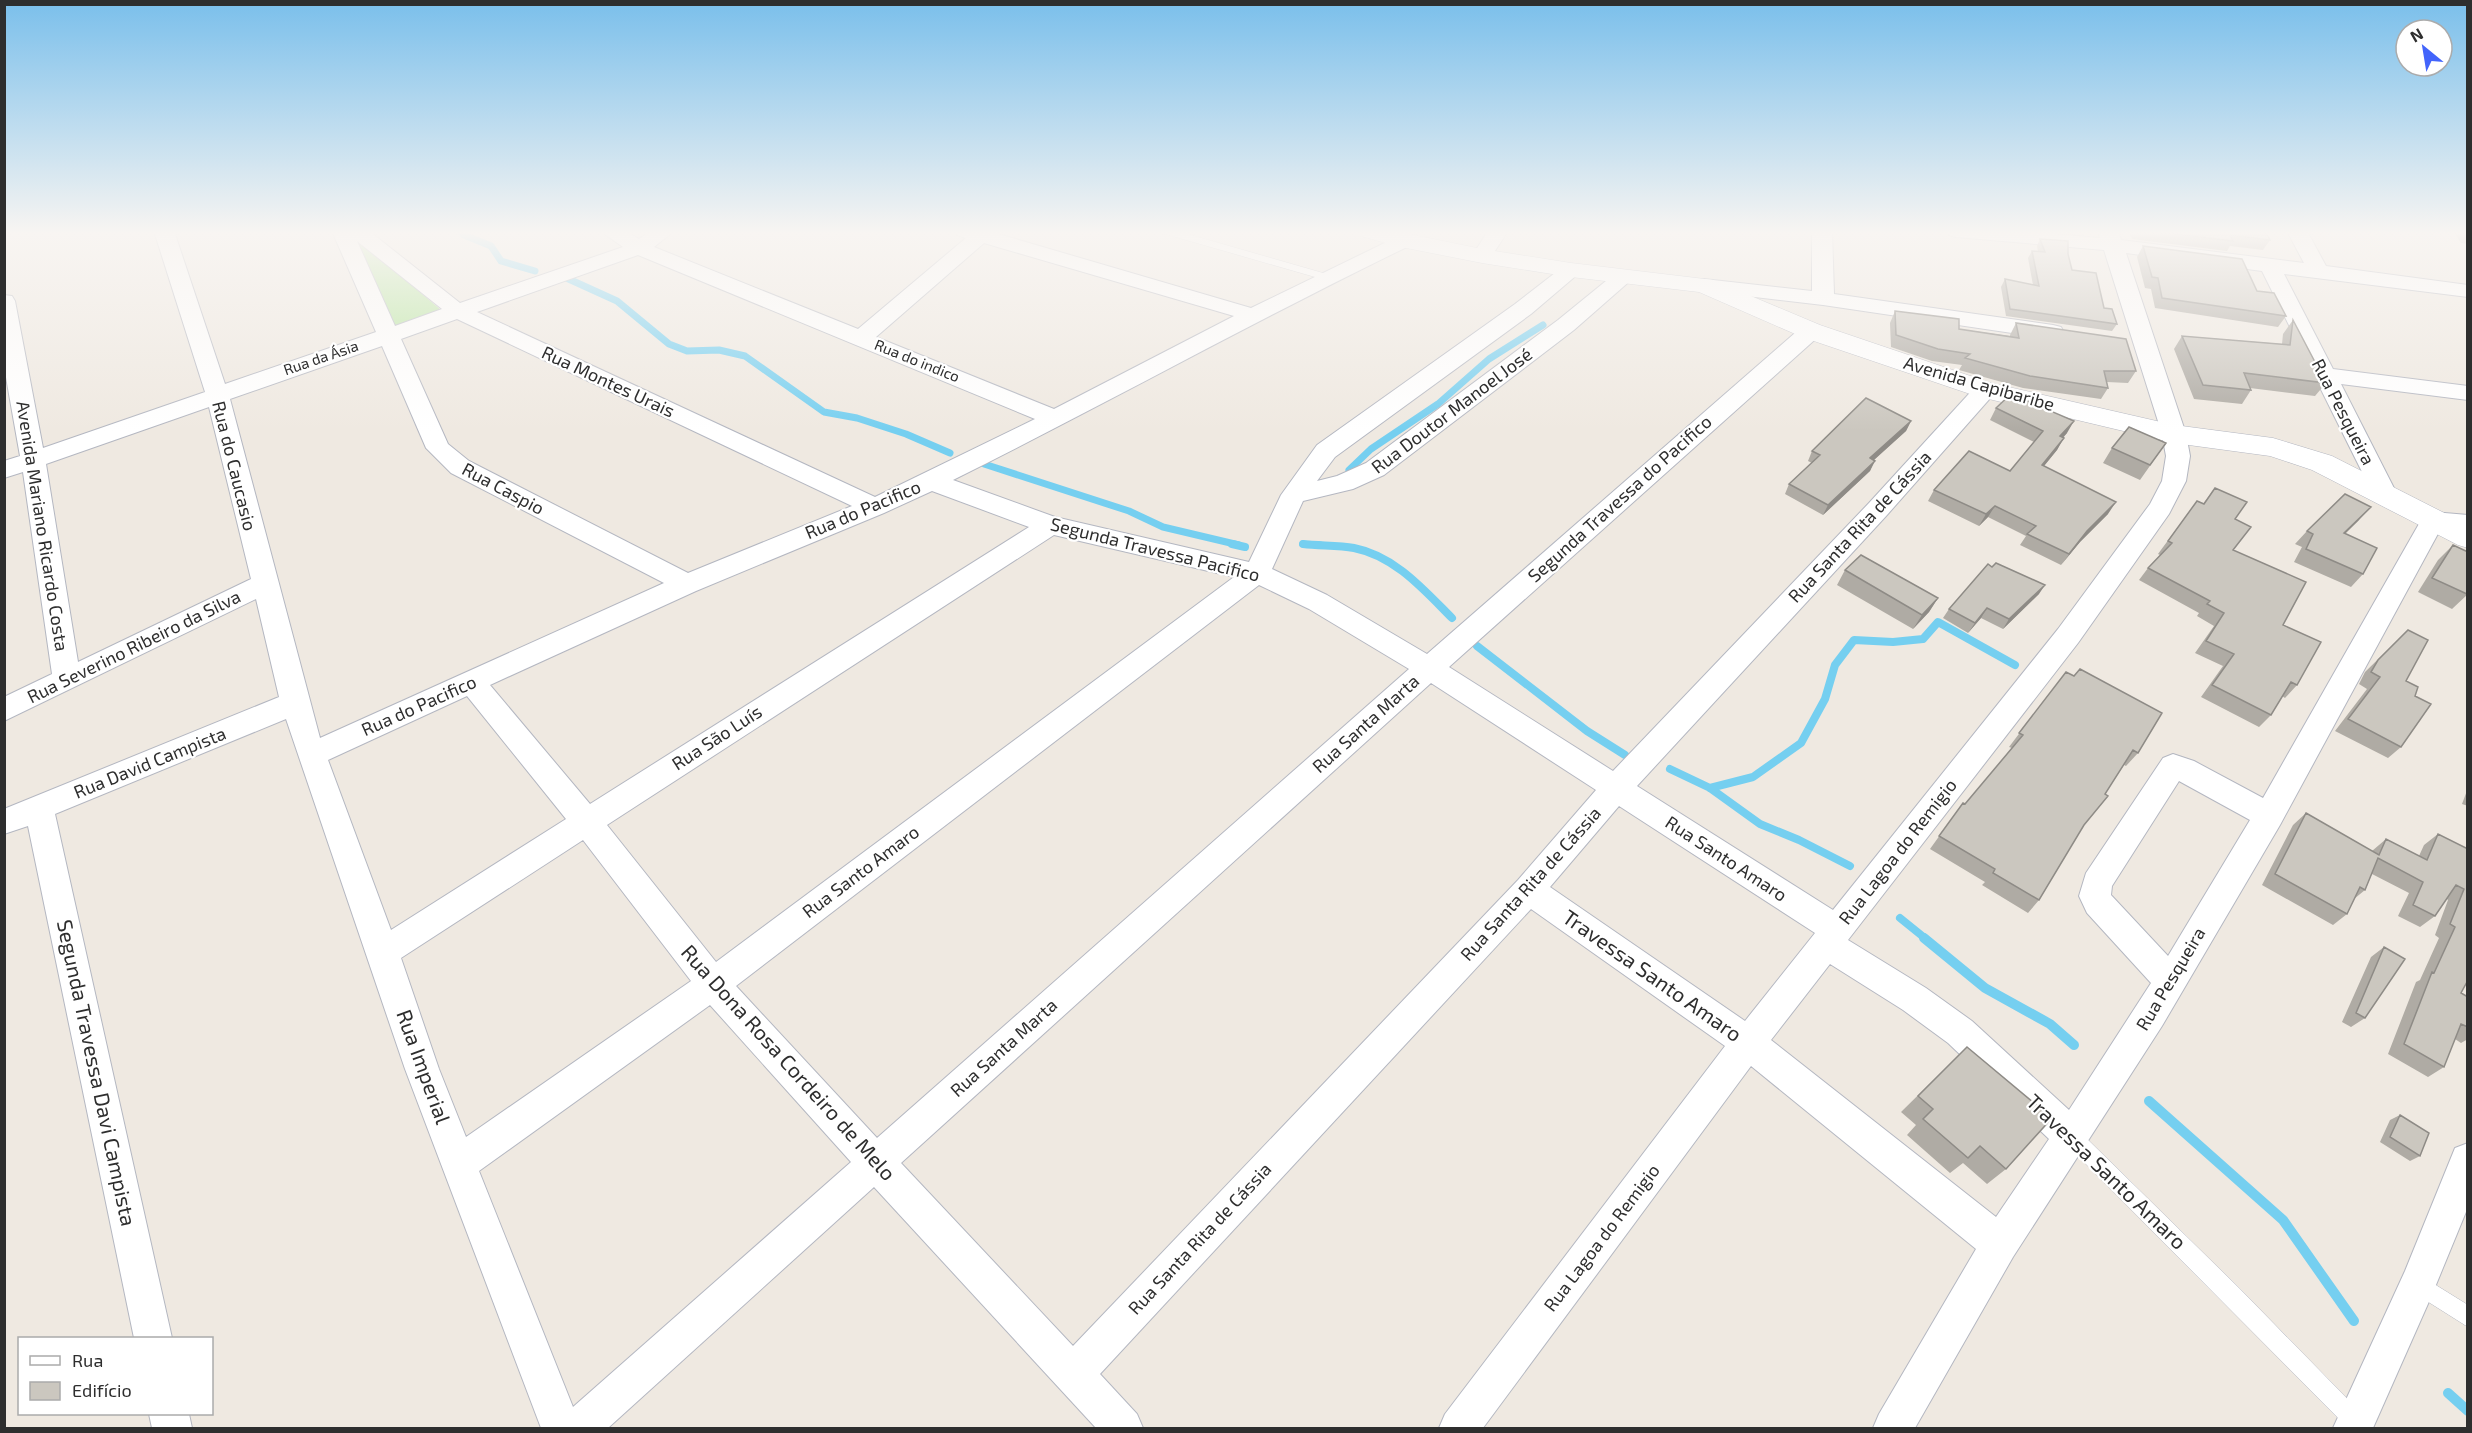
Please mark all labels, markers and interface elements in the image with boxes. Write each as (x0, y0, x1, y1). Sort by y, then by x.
north arrow (2394, 18, 2454, 78)
text: N (2406, 23, 2426, 46)
street label: Rua do indico (872, 335, 963, 385)
street label: Rua da Ásia (281, 336, 361, 378)
street label: Rua Montes Urais (538, 341, 678, 422)
street label: Rua Doutor Manoel José (1367, 343, 1536, 478)
street label: Avenida Capibaribe (1901, 351, 2057, 415)
street label: Rua Pesqueira (2308, 355, 2380, 468)
street label: Avenida Mariano Ricardo Costa (12, 399, 74, 653)
street label: Rua do Caucasio (208, 399, 262, 533)
street label: Segunda Travessa do Pacifico (1523, 410, 1716, 587)
street label: Rua Santa Rita de Cássia (1783, 446, 1935, 607)
street label: Rua Caspio (459, 457, 548, 519)
street label: Rua do Pacifico (802, 475, 924, 543)
street label: Segunda Travessa Pacifico (1048, 512, 1262, 586)
street label: Rua Severino Ribeiro da Silva (23, 585, 244, 707)
street label: Rua do Pacifico (358, 670, 479, 740)
street label: Rua Santa Marta (1307, 670, 1423, 777)
street label: Rua São Luís (667, 700, 765, 774)
street label: Rua David Campista (70, 722, 229, 803)
street label: Rua Lagoa do Remigio (1834, 774, 1961, 929)
street label: Rua Santa Rita de Cássia (1455, 802, 1605, 965)
street label: Rua Santo Amaro (1662, 811, 1791, 906)
street label: Rua Santo Amaro (798, 820, 923, 922)
street label: Travessa Santo Amaro (1559, 904, 1747, 1046)
street label: Segunda Travessa Davi Campista (53, 917, 142, 1228)
street label: Rua Pesqueira (2131, 923, 2210, 1034)
street label: Rua Dona Rosa Cordeiro de Melo (677, 939, 902, 1185)
street label: Rua Santa Marta (945, 994, 1061, 1101)
street label: Rua Imperial (392, 1006, 457, 1128)
street label: Travessa Santo Amaro (2022, 1088, 2192, 1254)
street label: Rua Santa Rita de Cássia (1123, 1158, 1275, 1319)
street label: Rua Lagoa do Remigio (1539, 1159, 1664, 1315)
legend (18, 1337, 213, 1415)
text: Rua (72, 1349, 103, 1371)
text: Edifício (72, 1379, 132, 1401)

